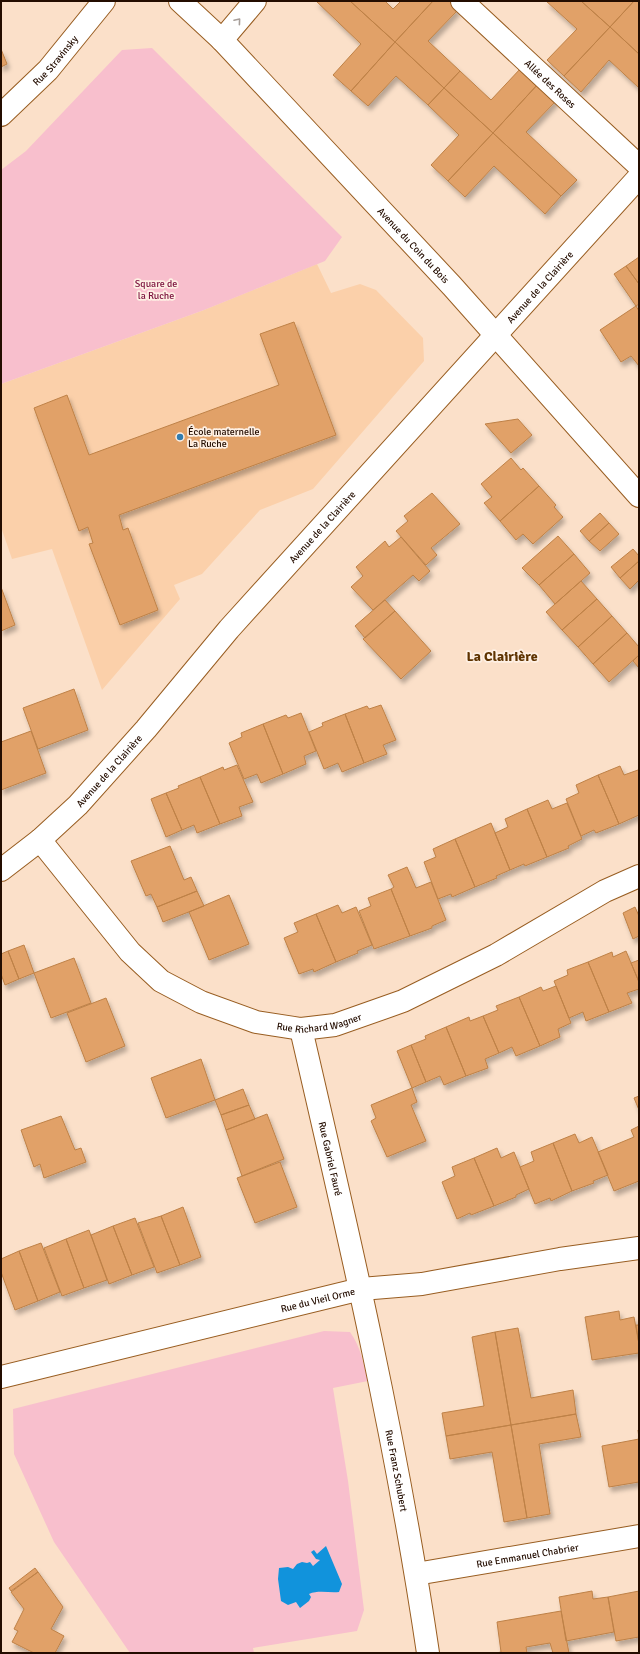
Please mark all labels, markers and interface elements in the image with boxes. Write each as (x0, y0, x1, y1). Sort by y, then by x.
one-way arrow (234, 18, 241, 25)
street label: Rue Stravinsky (30, 33, 81, 89)
street label: Allée des Roses (522, 57, 578, 111)
street label: Avenue du Coin du Bois (375, 205, 452, 287)
street label: Avenue de la Clairière (505, 249, 576, 326)
park label: Square de la Ruche (135, 278, 177, 302)
place label: École maternelle La Ruche (188, 425, 260, 450)
marker: École maternelle La Ruche (175, 432, 185, 442)
street label: Avenue de la Clairière (287, 489, 358, 566)
district label: La Clairière (466, 648, 538, 665)
street label: Avenue de la Clairière (74, 733, 145, 810)
street label: Rue Richard Wagner (276, 1011, 364, 1036)
street label: Rue Gabriel Fauré (316, 1120, 344, 1197)
street label: Rue du Vieil Orme (280, 1286, 356, 1315)
street label: Rue Franz Schubert (382, 1429, 410, 1513)
street label: Rue Emmanuel Chabrier (476, 1541, 580, 1571)

